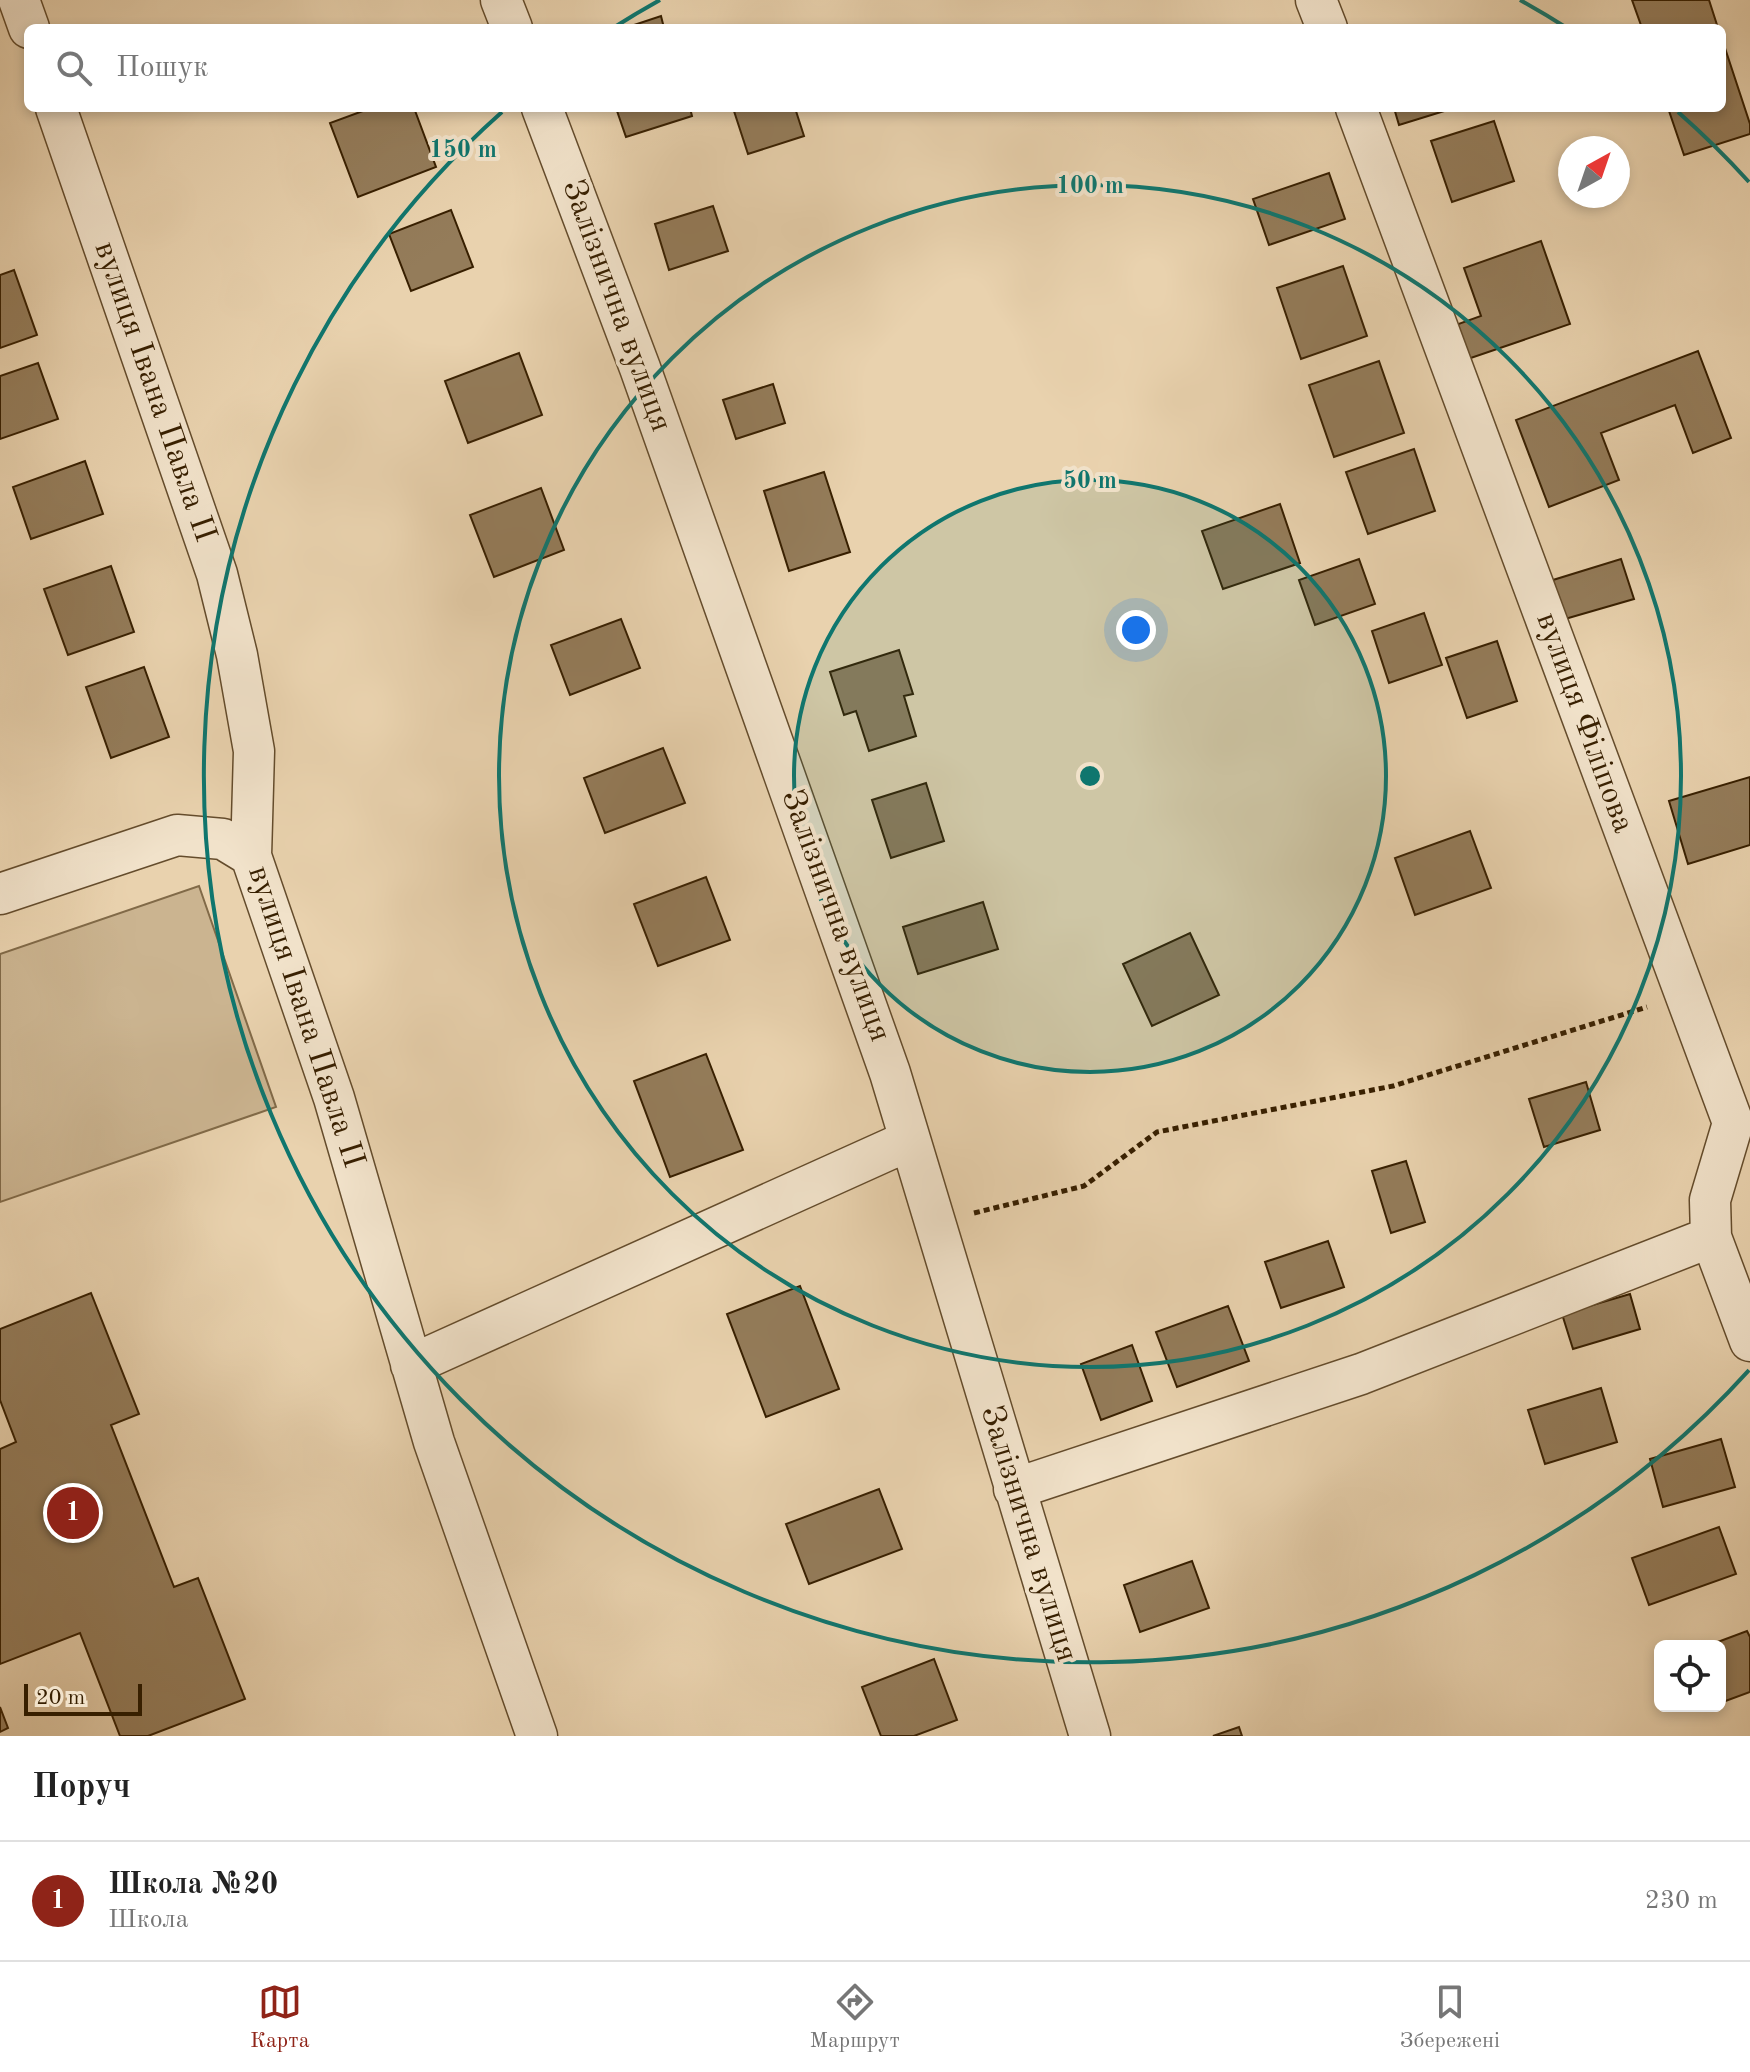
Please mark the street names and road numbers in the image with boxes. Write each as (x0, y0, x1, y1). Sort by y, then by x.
street label: Залізнична вулиця (556, 176, 676, 436)
street label: вулиця Івана Павла II (87, 238, 221, 546)
street label: вулиця Філіпова (1529, 609, 1639, 838)
street label: Залізнична вулиця (775, 786, 895, 1046)
street label: вулиця Івана Павла II (241, 862, 369, 1172)
street label: Залізнична вулиця (974, 1402, 1082, 1666)

